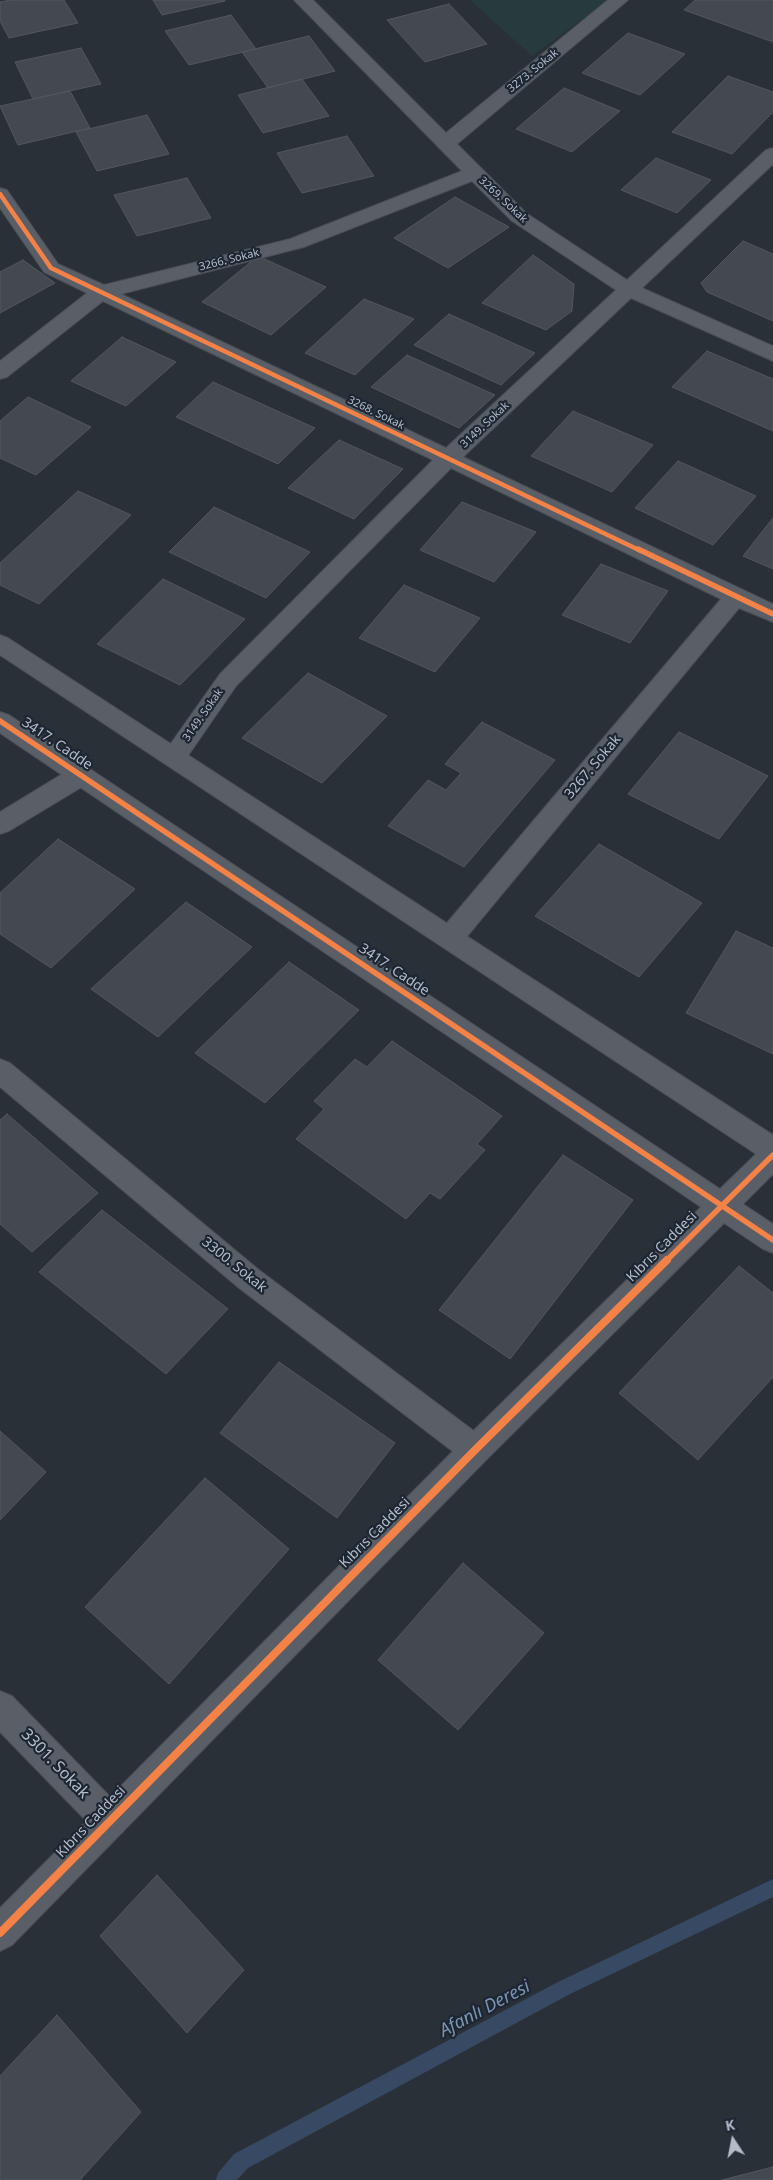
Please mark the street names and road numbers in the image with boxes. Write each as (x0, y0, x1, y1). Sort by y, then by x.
street label: 3273. Sokak (505, 46, 561, 96)
street label: 3269. Sokak (476, 174, 530, 226)
street label: 3266. Sokak (198, 246, 260, 274)
street label: 3268. Sokak (345, 394, 407, 432)
street label: 3149. Sokak (458, 399, 512, 451)
street label: 3149. Sokak (180, 686, 226, 744)
street label: 3417. Cadde (19, 714, 95, 774)
street label: 3267. Sokak (561, 732, 625, 802)
street label: 3417. Cadde (356, 940, 432, 1000)
street label: Kıbrıs Caddesi (623, 1208, 701, 1286)
street label: 3300. Sokak (198, 1234, 270, 1296)
street label: Kıbrıs Caddesi (336, 1494, 414, 1572)
street label: 3301. Sokak (17, 1725, 93, 1803)
street label: Kıbrıs Caddesi (53, 1783, 129, 1861)

